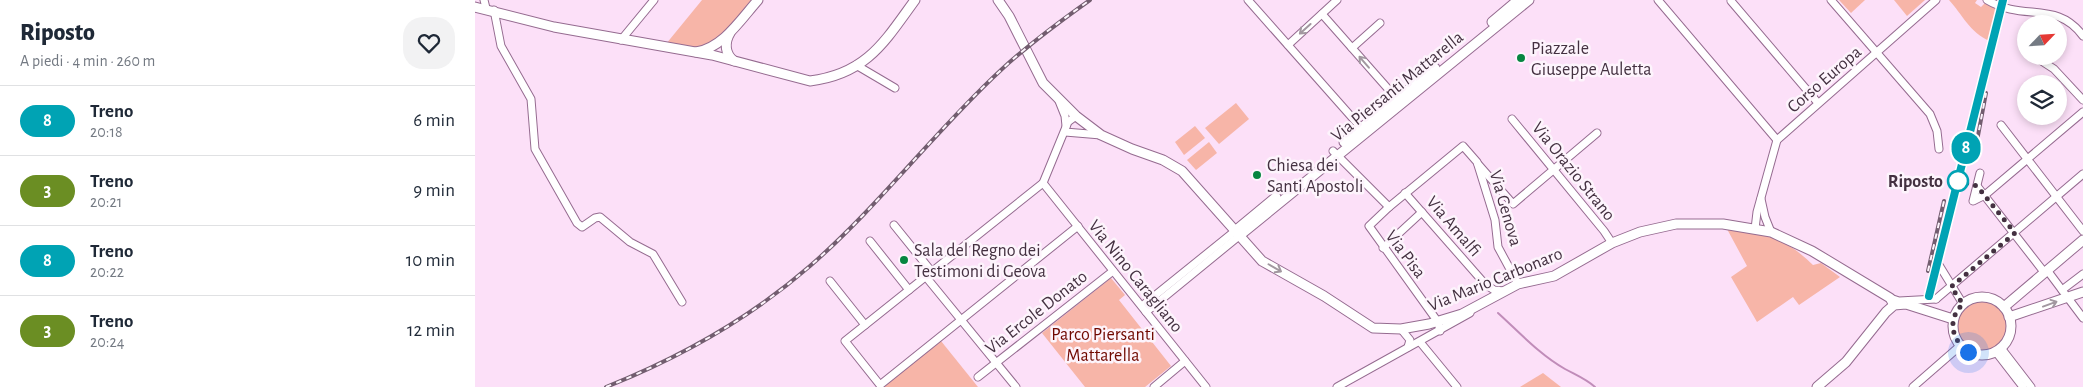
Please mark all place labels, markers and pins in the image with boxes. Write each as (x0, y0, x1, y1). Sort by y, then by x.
place label: Piazzale Giuseppe Auletta (1531, 40, 1652, 79)
marker: Piazzale Giuseppe Auletta (1515, 52, 1527, 64)
place label: Chiesa dei Santi Apostoli (1267, 157, 1363, 196)
marker: Chiesa dei Santi Apostoli (1251, 169, 1263, 181)
marker: Riposto (1947, 170, 1969, 192)
place label: Riposto (1888, 173, 1943, 191)
place label: Sala del Regno dei Testimoni di Geova (914, 242, 1046, 281)
marker: Sala del Regno dei Testimoni di Geova (898, 254, 910, 266)

